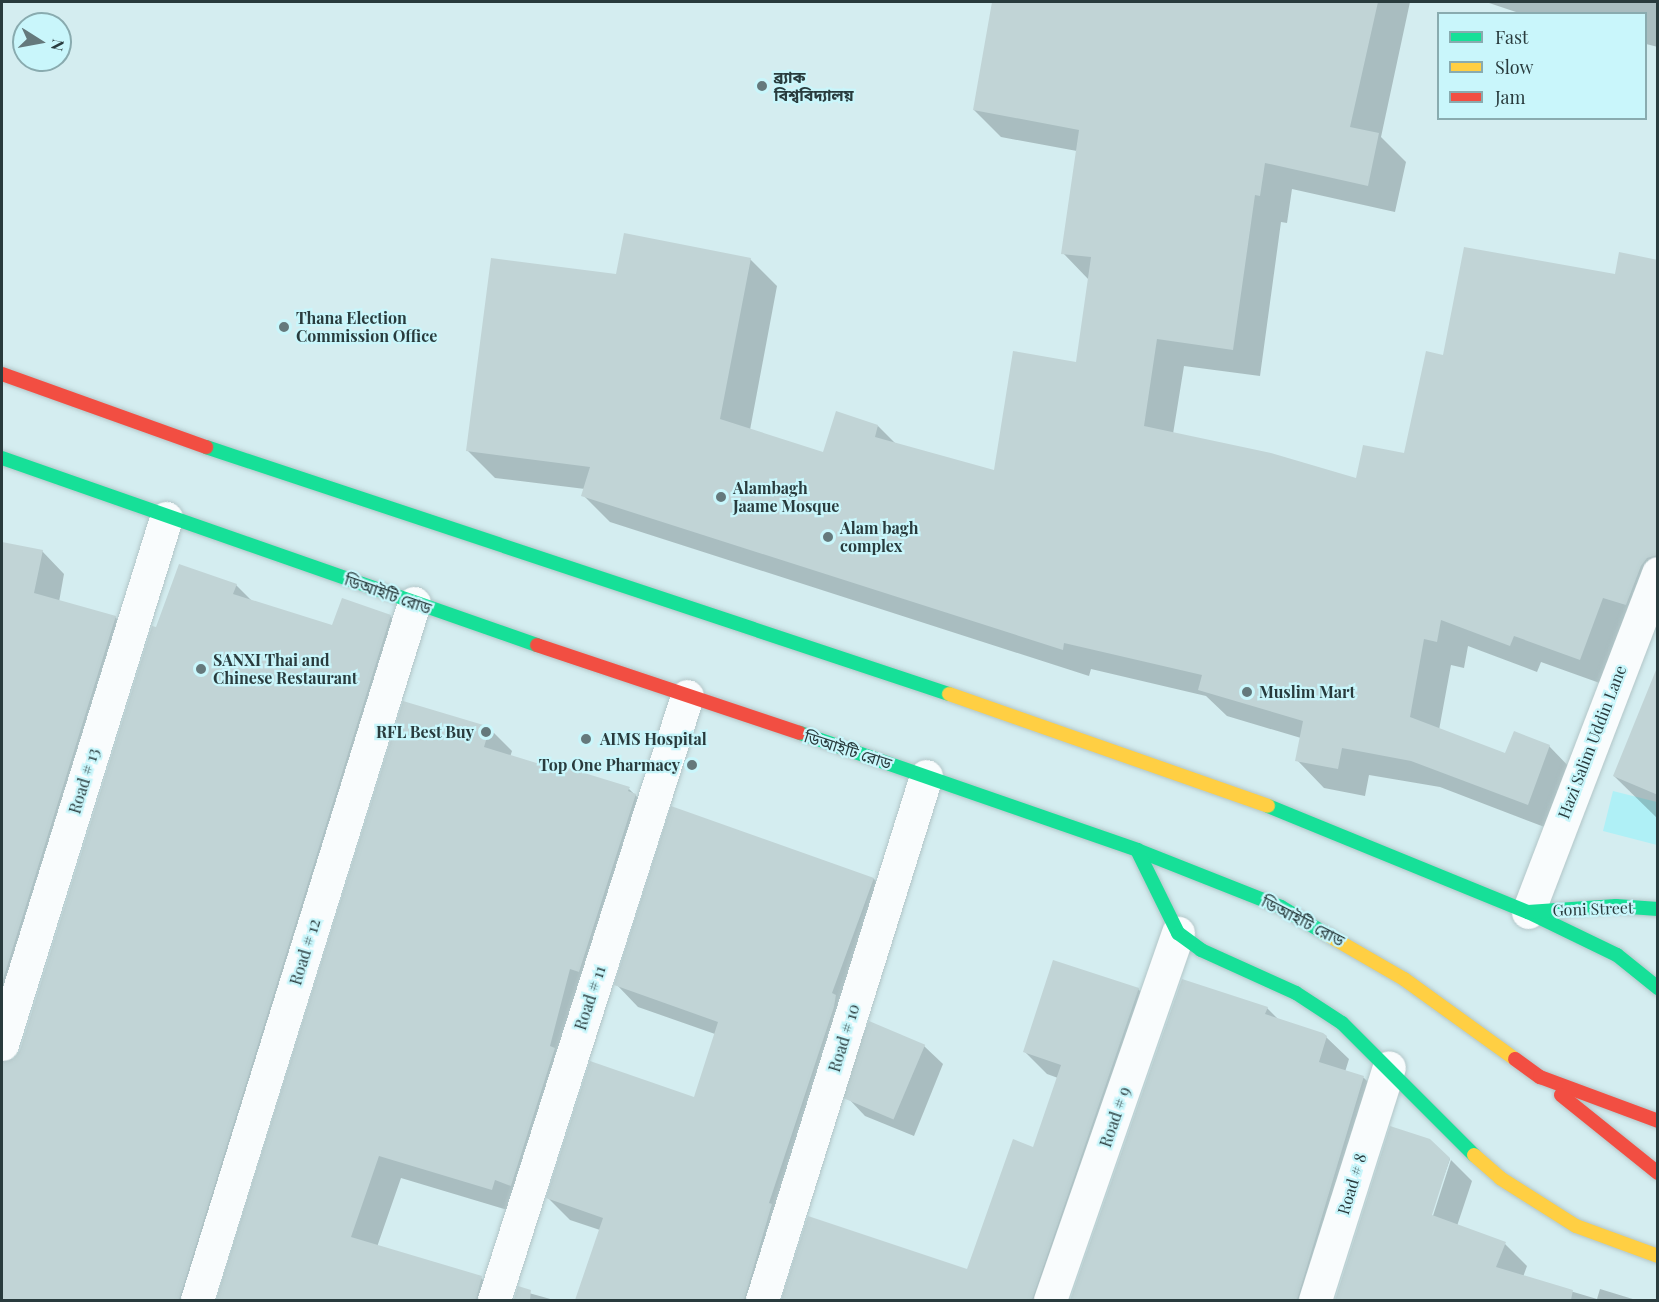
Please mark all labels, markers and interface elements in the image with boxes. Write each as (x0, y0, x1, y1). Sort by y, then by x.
north arrow (12, 12, 72, 72)
legend (1437, 12, 1647, 120)
text: Fast (1495, 25, 1528, 49)
text: N (47, 37, 70, 53)
text: Slow (1495, 55, 1533, 79)
place label: ব্র্যাক বিশ্ববিদ্যালয় (774, 67, 854, 105)
marker: ব্র্যাক বিশ্ববিদ্যালয় (755, 79, 769, 93)
text: Jam (1495, 85, 1525, 109)
place label: Thana Election Commission Office (296, 308, 437, 346)
marker: Thana Election Commission Office (277, 320, 291, 334)
place label: Alambagh Jaame Mosque (733, 478, 839, 516)
marker: Alambagh Jaame Mosque (714, 490, 728, 504)
place label: Alam bagh complex (840, 518, 918, 556)
marker: Alam bagh complex (821, 530, 835, 544)
street label: ডিআইটি রোড (342, 570, 434, 618)
place label: SANXI Thai and Chinese Restaurant (213, 650, 357, 688)
marker: SANXI Thai and Chinese Restaurant (194, 662, 208, 676)
street label: Hazi Salim Uddin Lane (1554, 663, 1630, 821)
place label: Muslim Mart (1259, 682, 1355, 702)
marker: Muslim Mart (1240, 685, 1254, 699)
place label: RFL Best Buy (376, 722, 474, 742)
marker: RFL Best Buy (479, 725, 493, 739)
street label: ডিআইটি রোড (802, 727, 894, 773)
place label: AIMS Hospital (600, 729, 707, 749)
marker: AIMS Hospital (577, 730, 595, 748)
street label: Road # 13 (65, 746, 103, 816)
place label: Top One Pharmacy (539, 755, 680, 775)
marker: Top One Pharmacy (685, 758, 699, 772)
street label: ডিআইটি রোড (1258, 892, 1348, 950)
street label: Goni Street (1552, 898, 1634, 920)
street label: Road # 12 (286, 917, 324, 987)
street label: Road # 11 (571, 963, 609, 1033)
street label: Road # 10 (825, 1002, 863, 1074)
street label: Road # 9 (1096, 1084, 1134, 1150)
street label: Road # 8 (1334, 1151, 1370, 1217)

